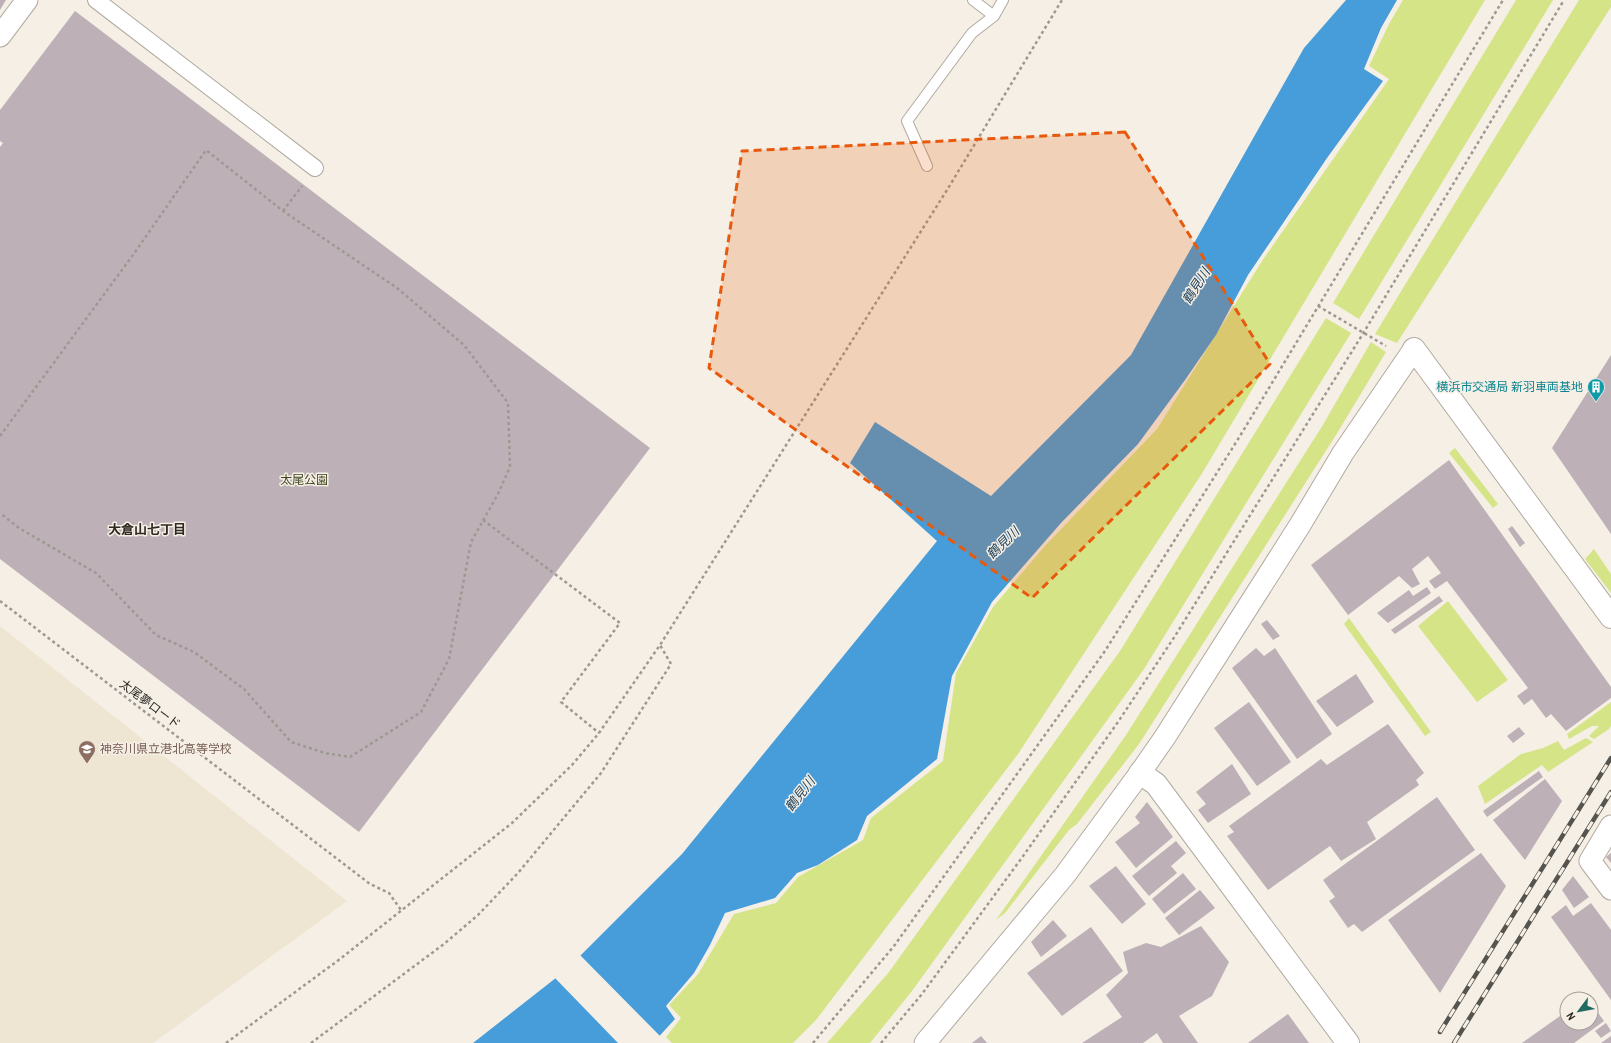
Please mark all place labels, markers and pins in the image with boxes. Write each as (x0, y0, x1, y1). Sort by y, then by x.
building icon: 横浜市交通局 新羽車両基地 (1586, 377, 1606, 402)
place label: 横浜市交通局 新羽車両基地 (1436, 379, 1583, 395)
school or university icon: 神奈川県立港北高等学校 (77, 739, 97, 764)
place label: 神奈川県立港北高等学校 (100, 741, 232, 757)

